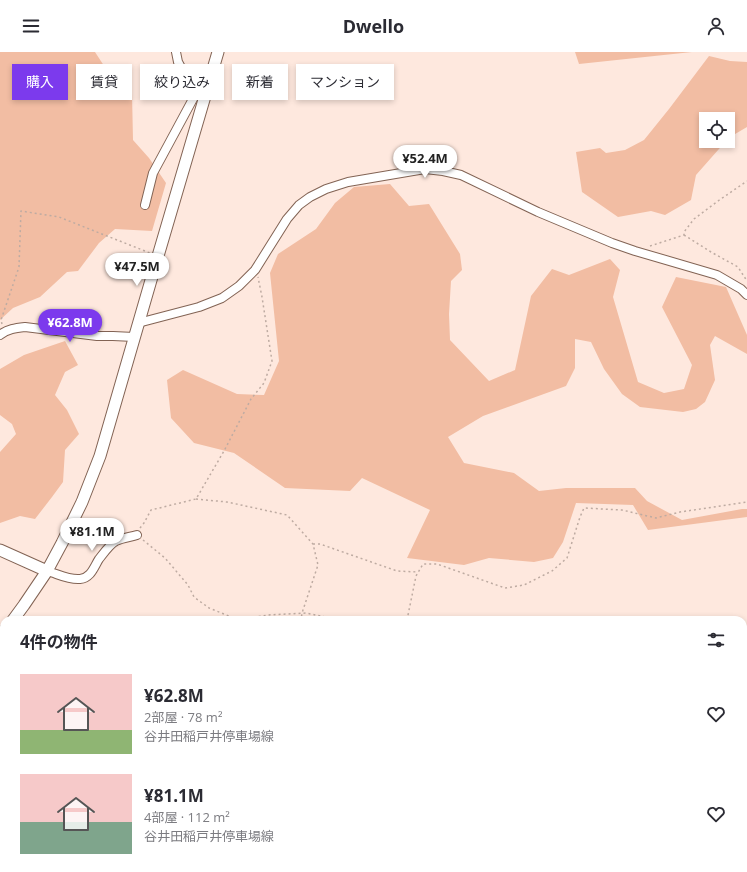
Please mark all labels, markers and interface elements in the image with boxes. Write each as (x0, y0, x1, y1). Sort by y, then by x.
text: Dwello (343, 14, 404, 38)
icon: menu (20, 15, 42, 37)
icon: person (705, 15, 727, 37)
chip: 購入 (12, 64, 68, 100)
chip: 賃貸 (76, 64, 132, 100)
chip: 絞り込み (140, 64, 224, 100)
chip: 新着 (232, 64, 288, 100)
chip: マンション (296, 64, 394, 100)
map controls (699, 112, 735, 148)
button: locate (699, 112, 735, 148)
pin: ¥52.4M (392, 145, 458, 179)
text: ¥52.4M (402, 149, 448, 167)
pin: ¥47.5M (104, 253, 170, 287)
text: ¥47.5M (114, 257, 160, 275)
pin: ¥62.8M (37, 309, 103, 343)
text: ¥62.8M (47, 313, 93, 331)
pin: ¥81.1M (59, 518, 125, 552)
text: ¥81.1M (69, 522, 115, 540)
icon: filters (705, 629, 727, 651)
text: 4件の物件 (20, 630, 98, 653)
text: ¥62.8M (144, 684, 204, 707)
icon: home (52, 690, 100, 738)
icon: heart (705, 703, 727, 725)
text: 2部屋 · 78 m² (144, 708, 222, 726)
text: 谷井田稲戸井停車場線 (144, 727, 274, 745)
text: ¥81.1M (144, 784, 204, 807)
icon: home (52, 790, 100, 838)
icon: heart (705, 803, 727, 825)
text: 4部屋 · 112 m² (144, 808, 230, 826)
text: 谷井田稲戸井停車場線 (144, 827, 274, 845)

